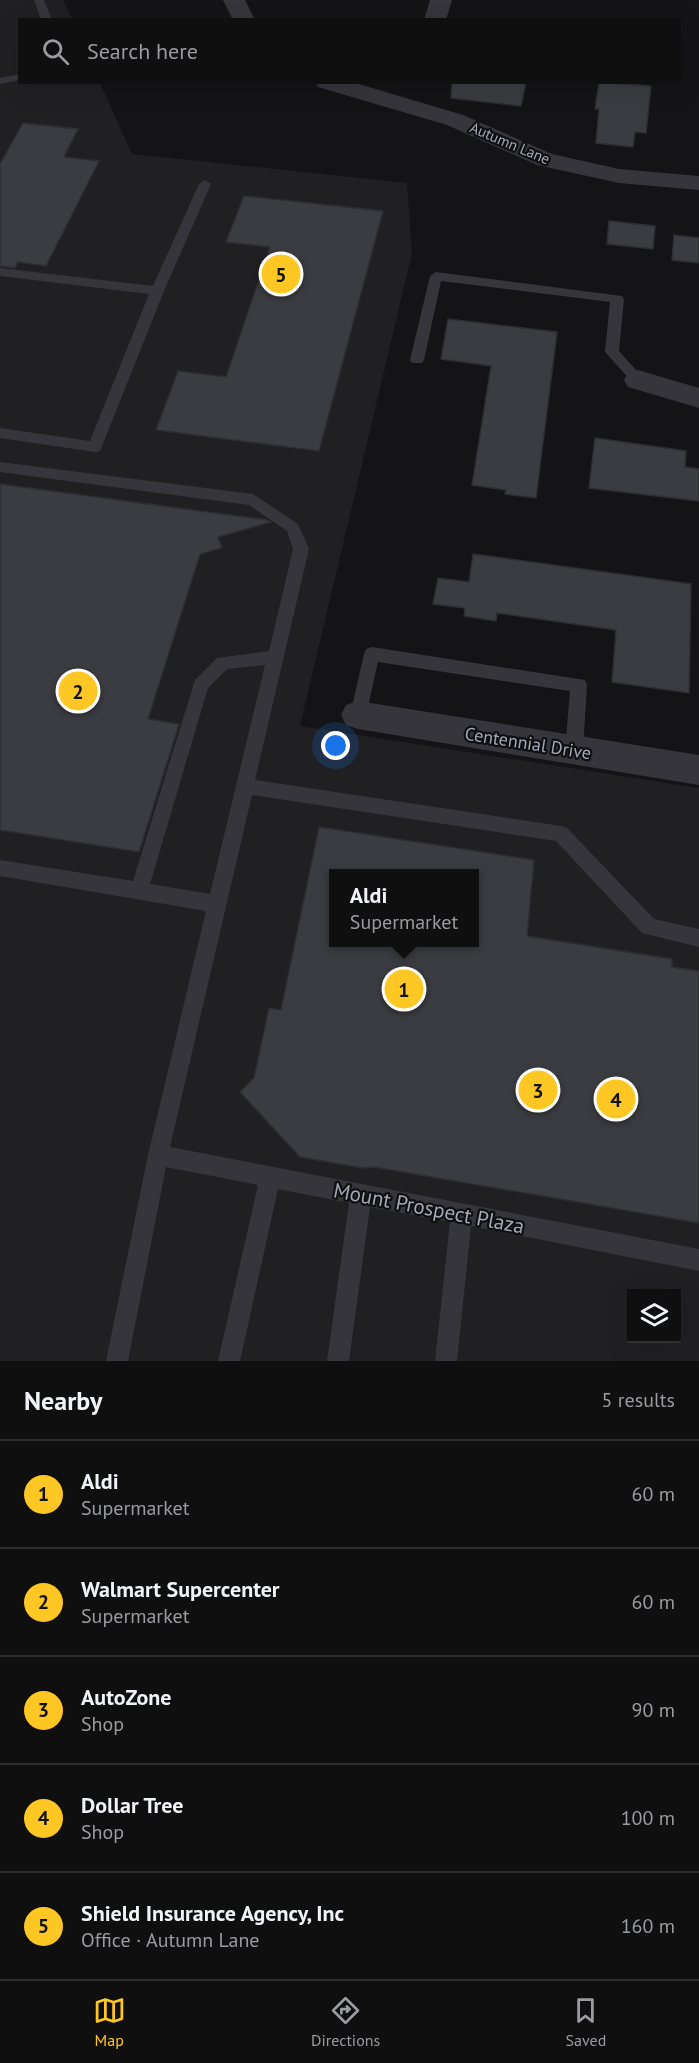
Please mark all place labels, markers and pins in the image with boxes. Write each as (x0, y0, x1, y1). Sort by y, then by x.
pin: 5 (262, 252, 300, 296)
pin: 2 (58, 668, 98, 714)
pin: 1 (384, 966, 424, 1012)
pin: 3 (518, 1068, 558, 1112)
pin: 4 (596, 1076, 636, 1122)

